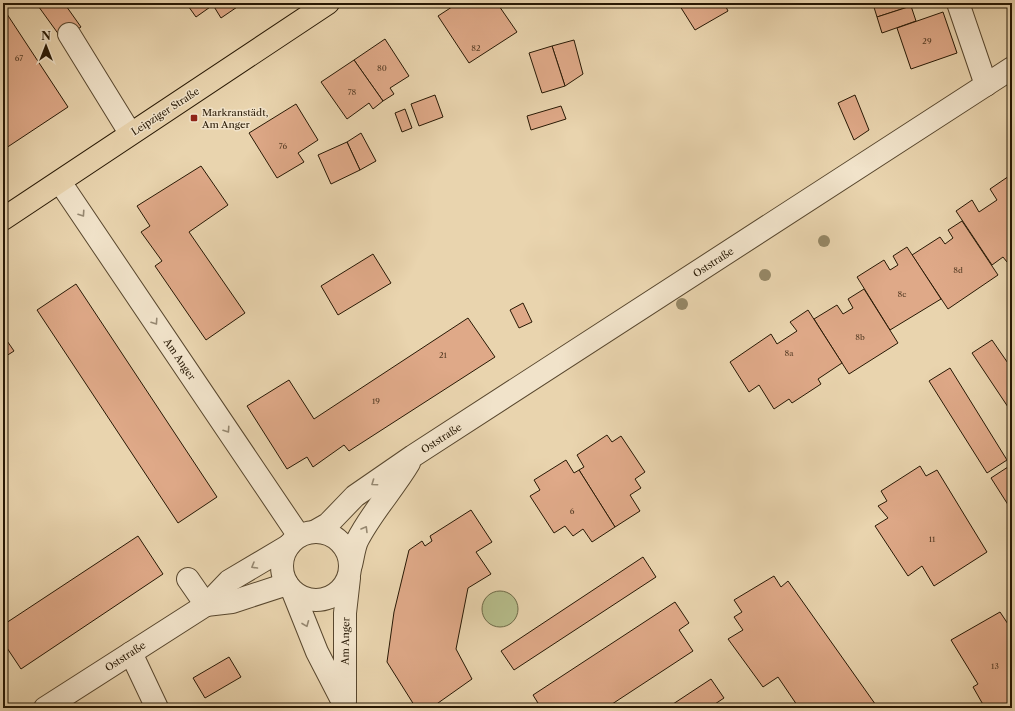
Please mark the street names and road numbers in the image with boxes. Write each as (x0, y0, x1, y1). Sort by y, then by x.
street label: Leipziger Straße (129, 84, 202, 138)
street label: Oststraße (690, 244, 736, 280)
street label: Am Anger (160, 335, 199, 383)
street label: Oststraße (418, 420, 464, 456)
street label: Am Anger (339, 616, 352, 666)
street label: Oststraße (102, 638, 148, 674)

